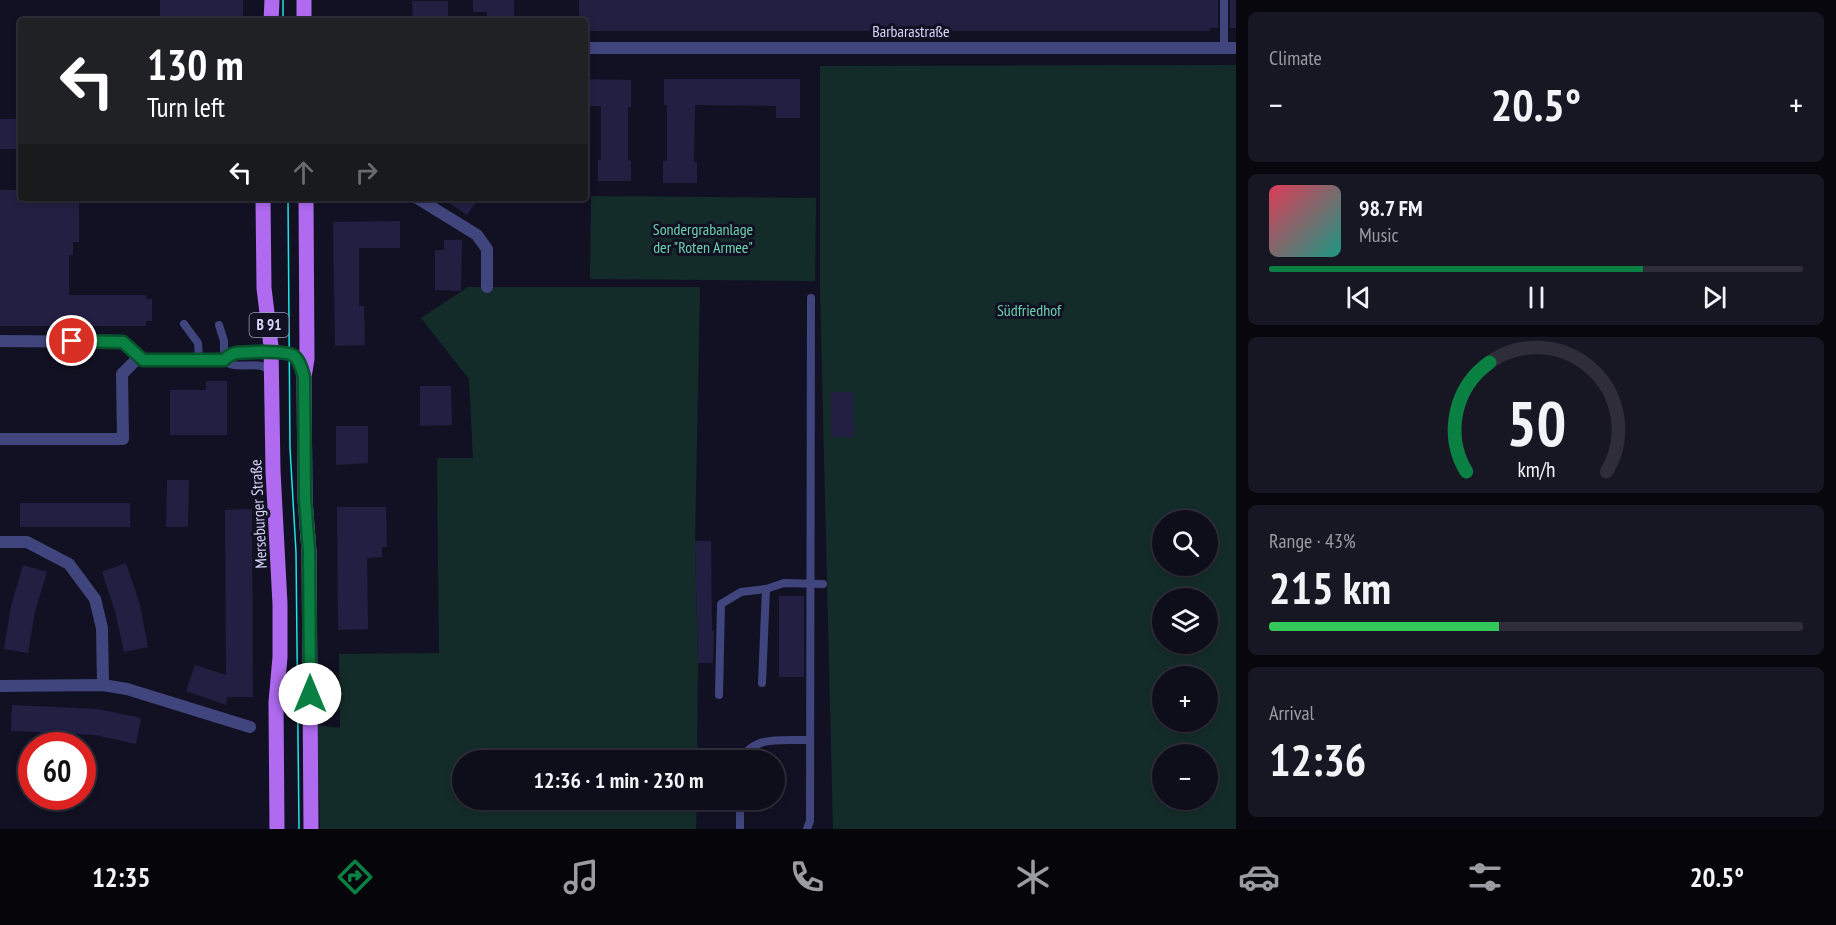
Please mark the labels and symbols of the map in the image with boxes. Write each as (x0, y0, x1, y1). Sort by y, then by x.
street label: Barbarastraße (872, 21, 950, 41)
park label: Sondergrabanlage der "Roten Armee" (653, 219, 753, 257)
park label: Südfriedhof (997, 300, 1062, 320)
road number: B 91 (250, 313, 288, 337)
pin (46, 315, 97, 366)
street label: Merseburger Straße (245, 459, 271, 569)
position arrow (278, 662, 342, 726)
speed limit sign: 60 (18, 732, 96, 810)

